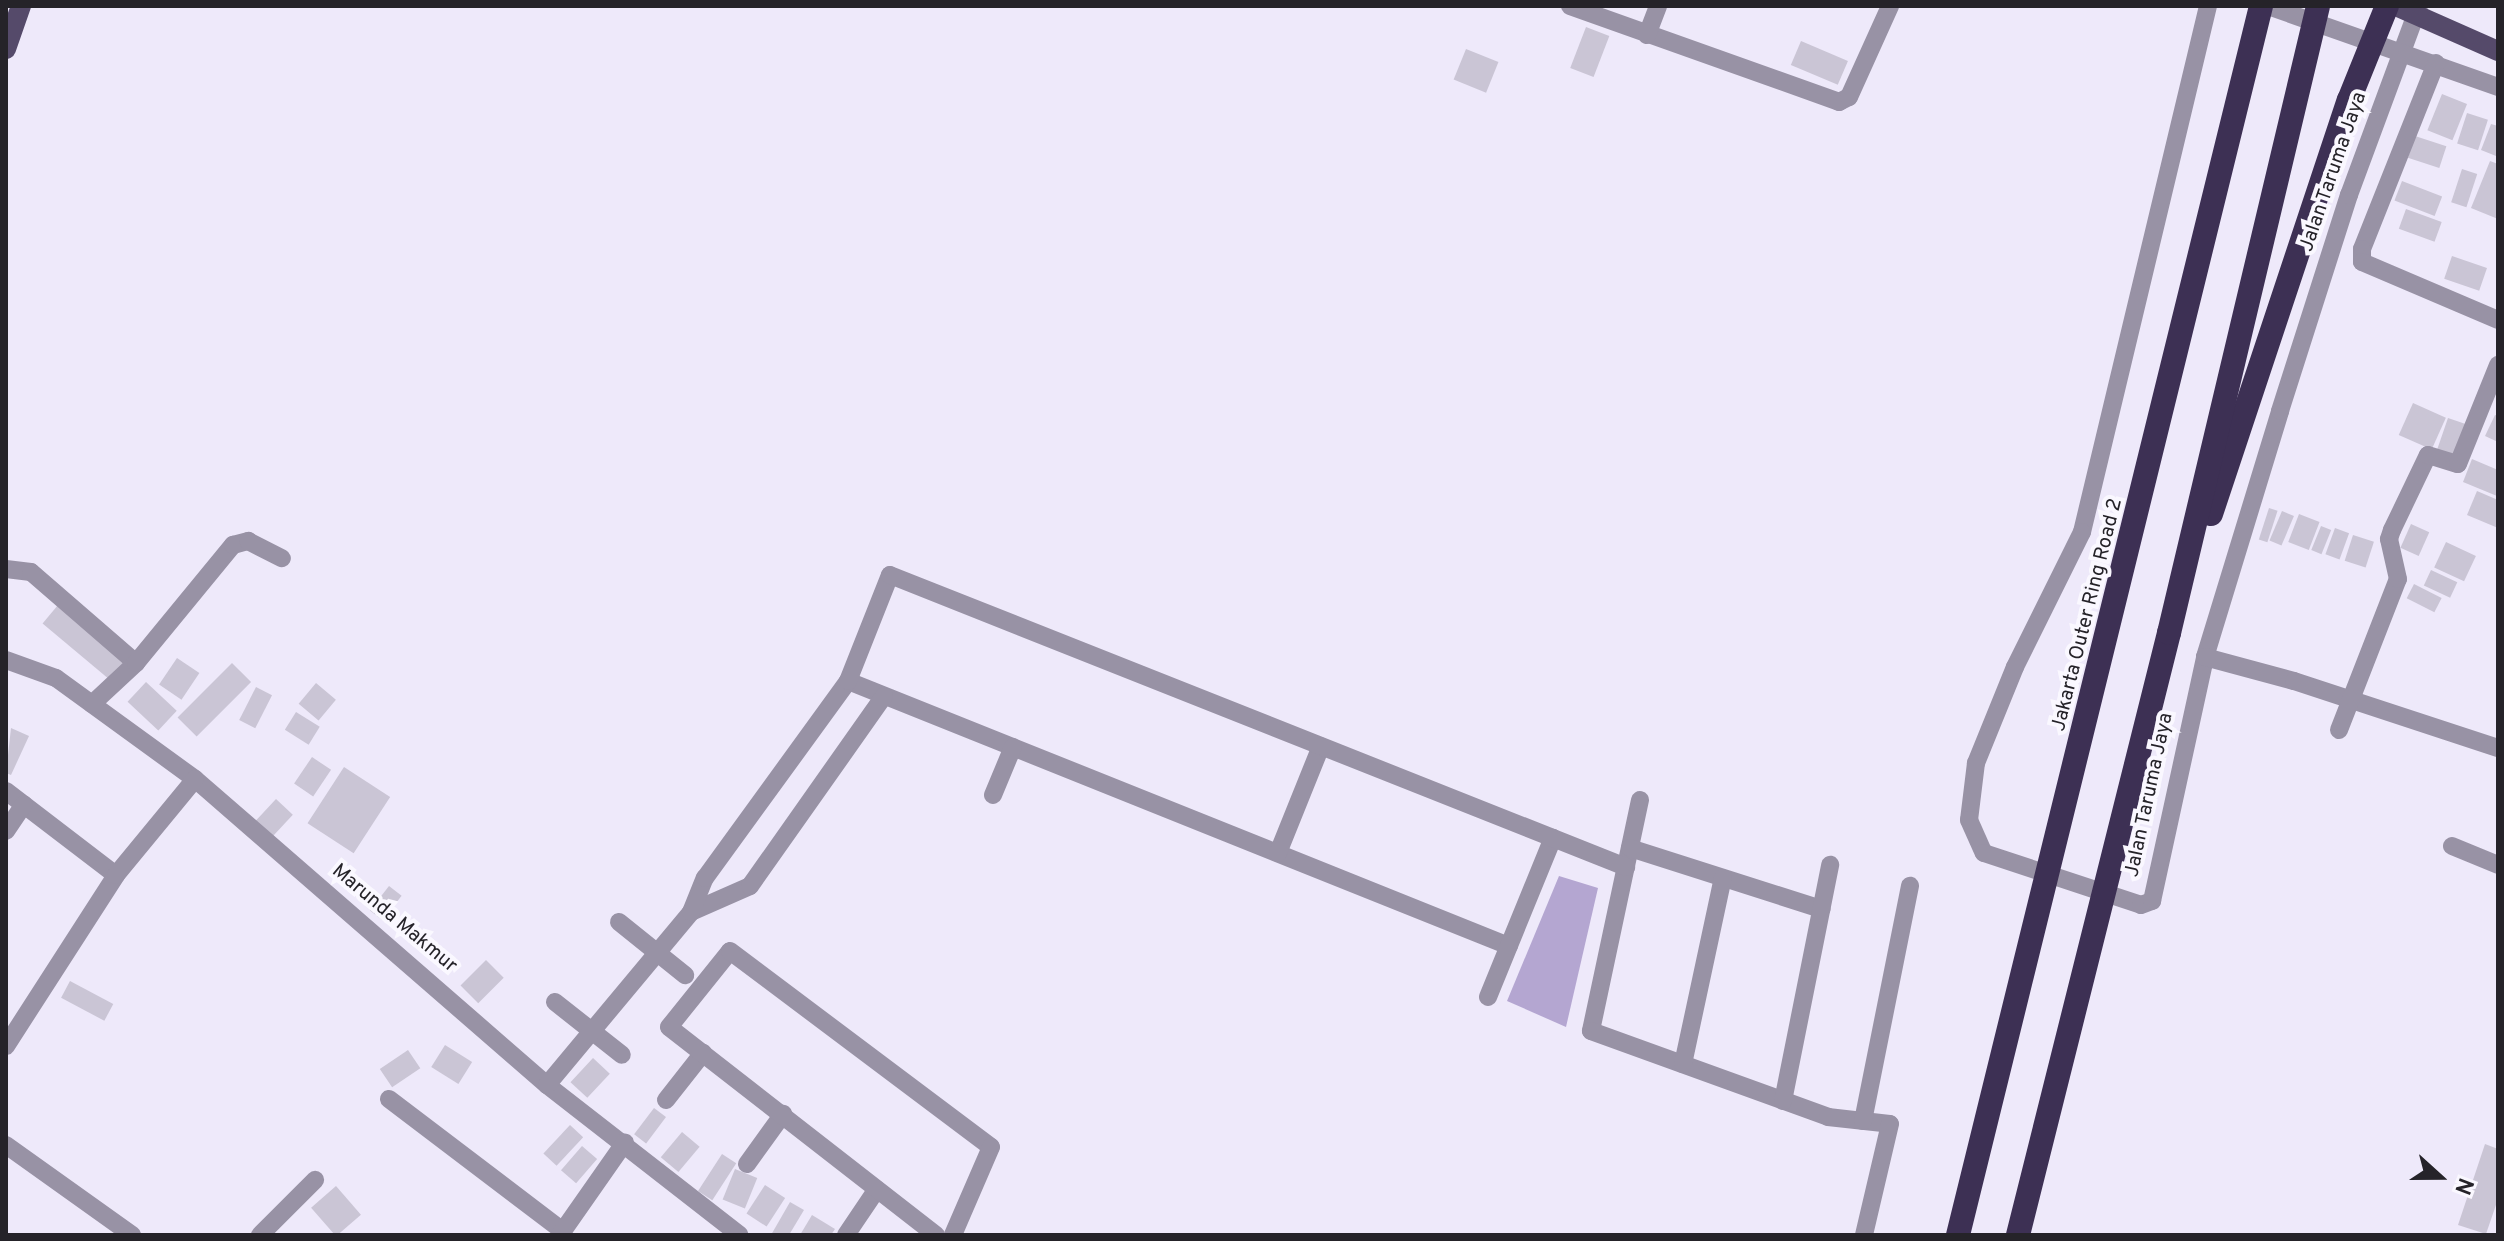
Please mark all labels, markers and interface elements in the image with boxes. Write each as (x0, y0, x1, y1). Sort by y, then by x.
street label: Jalan Taruma Jaya (2295, 89, 2373, 255)
street label: Jakarta Outer Ring Road 2 (2047, 496, 2129, 734)
street label: Jalan Taruma Jaya (2121, 710, 2179, 880)
street label: Marunda Makmur (326, 860, 462, 978)
north arrow (2400, 1137, 2480, 1217)
text: N (2447, 1174, 2478, 1198)

